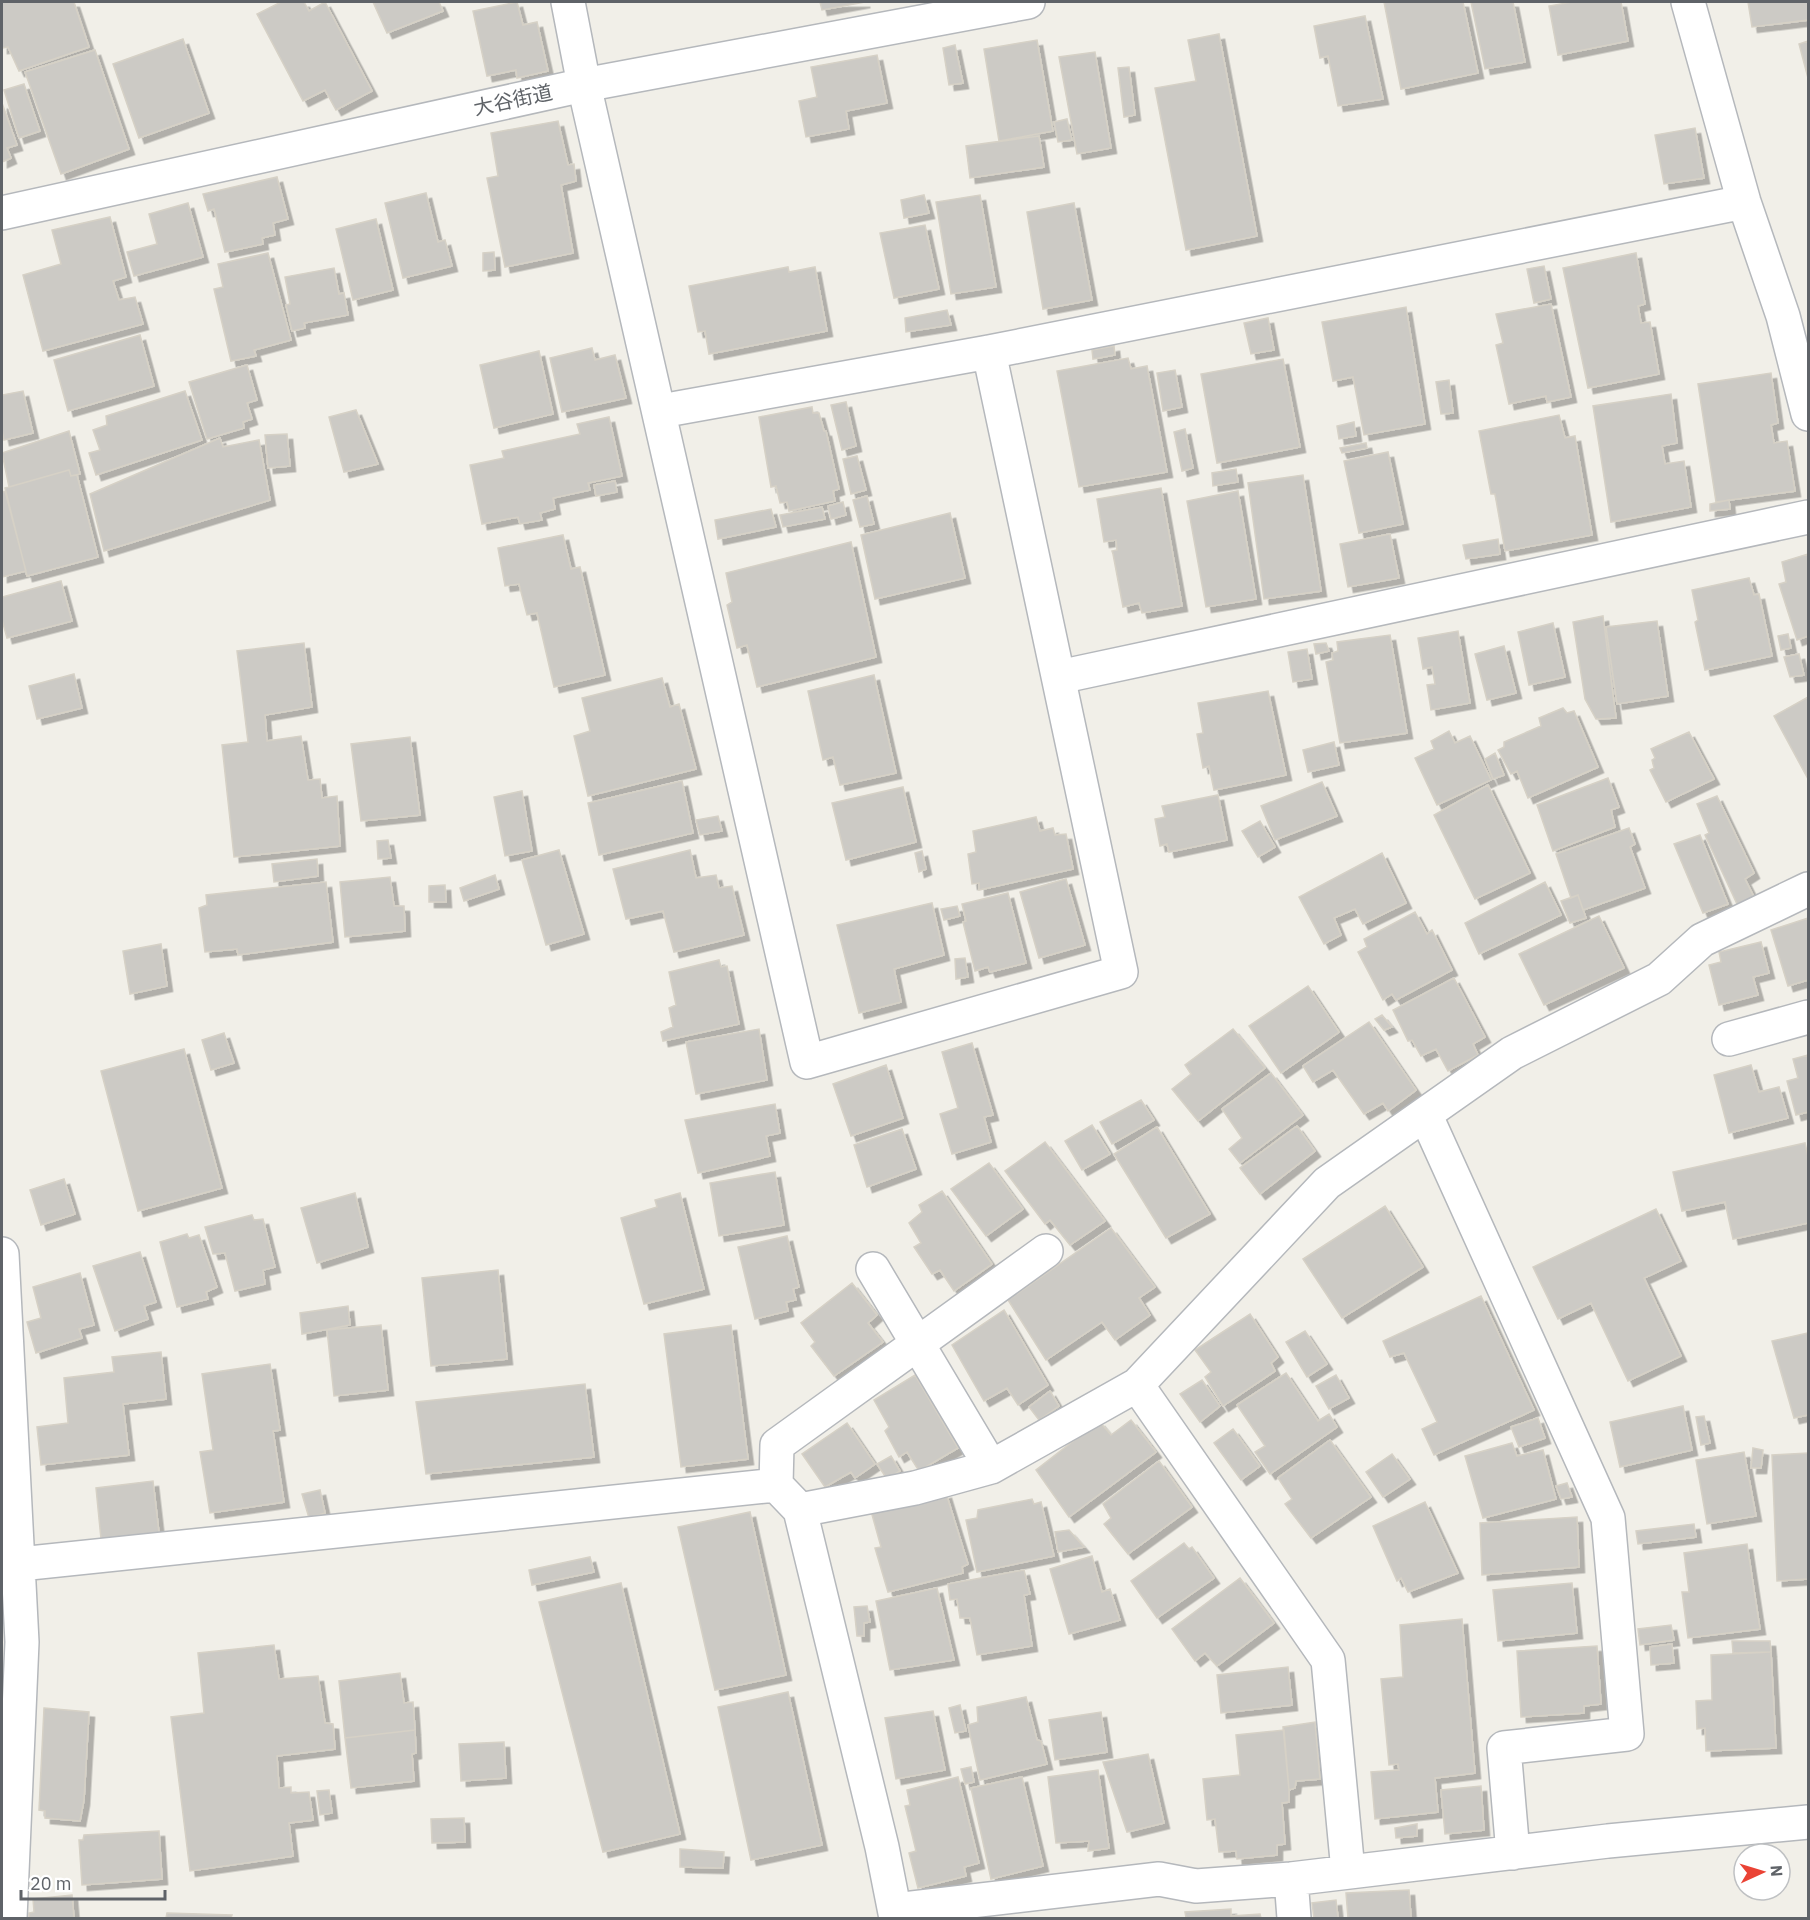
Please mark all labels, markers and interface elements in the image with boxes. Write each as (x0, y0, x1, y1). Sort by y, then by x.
street label: 大谷街道 (471, 78, 555, 121)
north arrow (1732, 1842, 1792, 1902)
scale bar (21, 1863, 165, 1901)
text: N (1767, 1864, 1787, 1877)
text: 20 m (30, 1872, 72, 1895)

